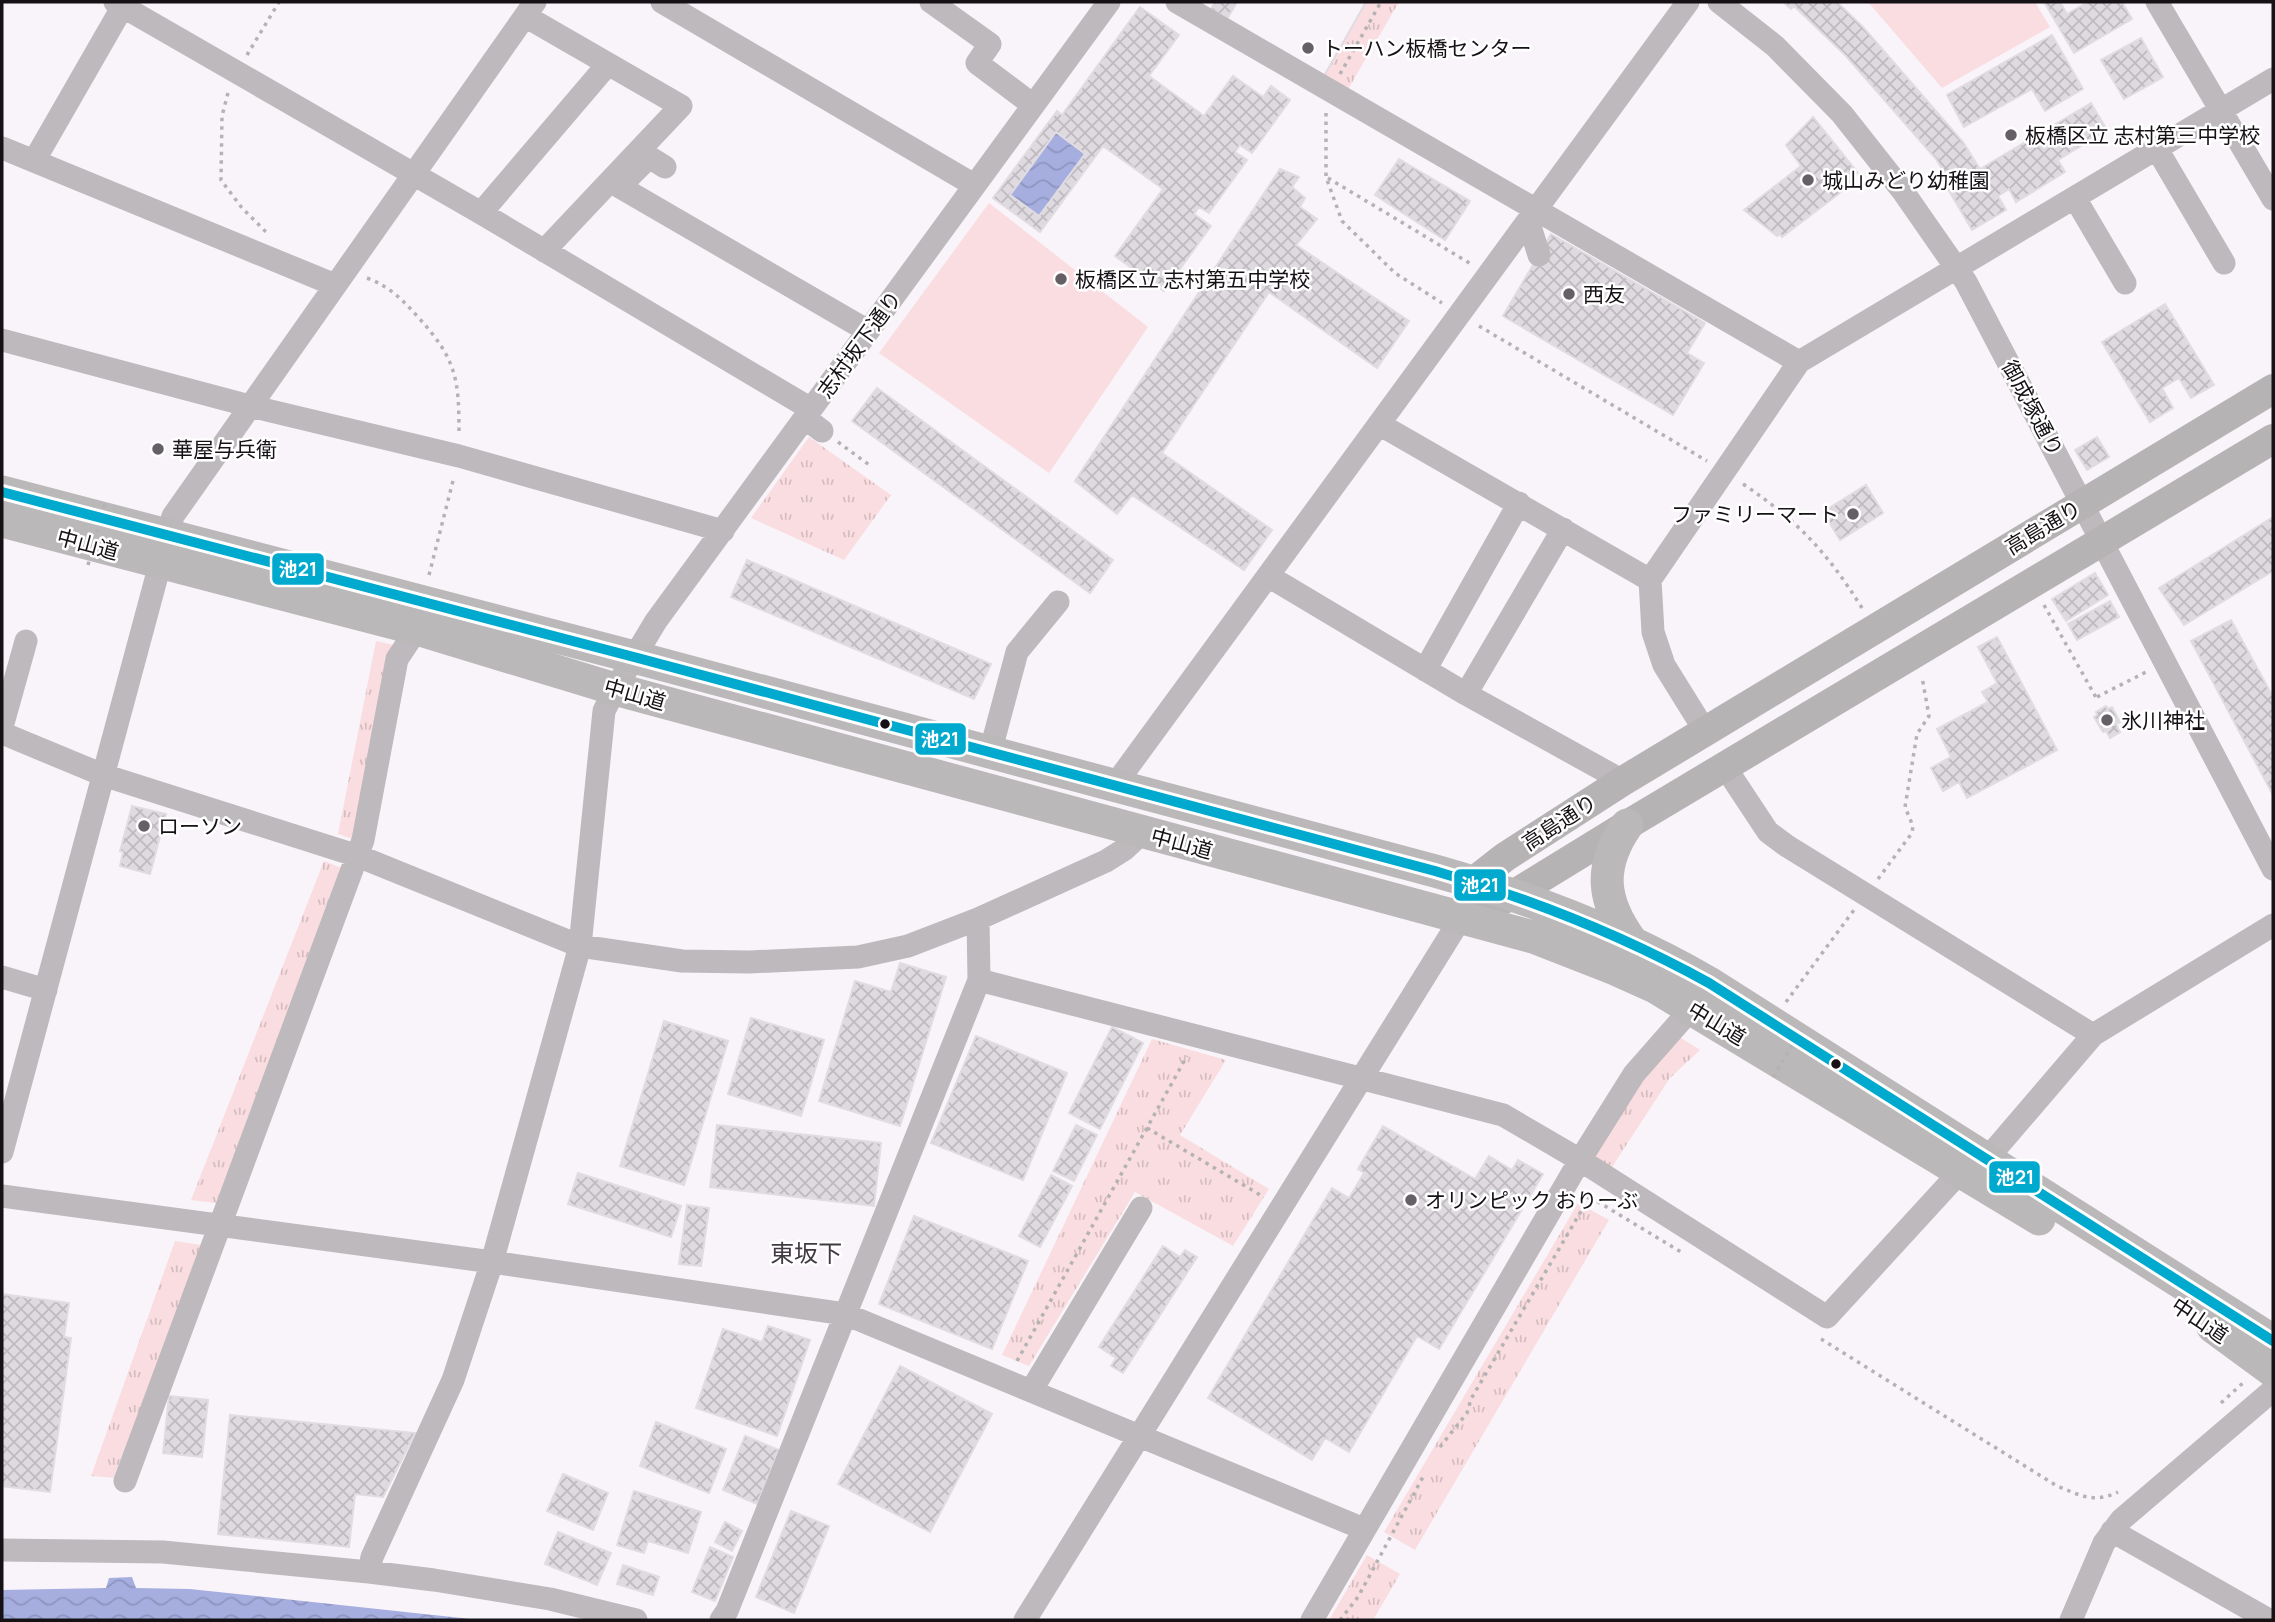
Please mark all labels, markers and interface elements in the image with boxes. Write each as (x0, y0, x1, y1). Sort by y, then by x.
place label: トーハン板橋センター (1322, 34, 1532, 62)
marker: トーハン板橋センター (1300, 40, 1316, 56)
place label: 板橋区立 志村第三中学校 (2025, 121, 2260, 149)
marker: 板橋区立 志村第三中学校 (2003, 127, 2019, 143)
place label: 城山みどり幼稚園 (1822, 166, 1990, 194)
marker: 城山みどり幼稚園 (1800, 172, 1816, 188)
place label: 板橋区立 志村第五中学校 (1075, 265, 1310, 293)
marker: 板橋区立 志村第五中学校 (1053, 271, 1069, 287)
place label: 西友 (1583, 280, 1625, 308)
street label: 志村坂下通り (811, 285, 907, 403)
marker: 西友 (1561, 286, 1577, 302)
street label: 御成塚通り (1996, 355, 2070, 461)
place label: 華屋与兵衛 (172, 435, 277, 463)
marker: 華屋与兵衛 (150, 441, 166, 457)
street label: 高島通り (2000, 493, 2086, 561)
place label: ファミリーマート (1671, 500, 1839, 528)
marker: ファミリーマート (1845, 506, 1861, 522)
street label: 中山道 (54, 522, 122, 566)
line badge: 池21 (271, 552, 325, 586)
text: 池21 (279, 556, 317, 582)
street label: 中山道 (601, 672, 669, 716)
place label: 氷川神社 (2121, 706, 2205, 734)
marker: 氷川神社 (2099, 712, 2115, 728)
unlabelled marker (878, 717, 892, 731)
line badge: 池21 (914, 722, 967, 756)
text: 池21 (921, 726, 959, 752)
street label: 高島通り (1516, 787, 1602, 857)
place label: ローソン (158, 812, 242, 840)
marker: ローソン (136, 818, 152, 834)
street label: 中山道 (1148, 821, 1216, 865)
line badge: 池21 (1453, 868, 1507, 902)
text: 池21 (1461, 872, 1499, 898)
street label: 中山道 (1683, 995, 1751, 1051)
unlabelled marker (1829, 1057, 1843, 1071)
line badge: 池21 (1988, 1160, 2041, 1194)
text: 池21 (1996, 1164, 2034, 1190)
place label: オリンピック おりーぶ (1425, 1186, 1638, 1214)
marker: オリンピック おりーぶ (1403, 1192, 1419, 1208)
district label: 東坂下 (770, 1236, 842, 1269)
street label: 中山道 (2166, 1291, 2234, 1349)

